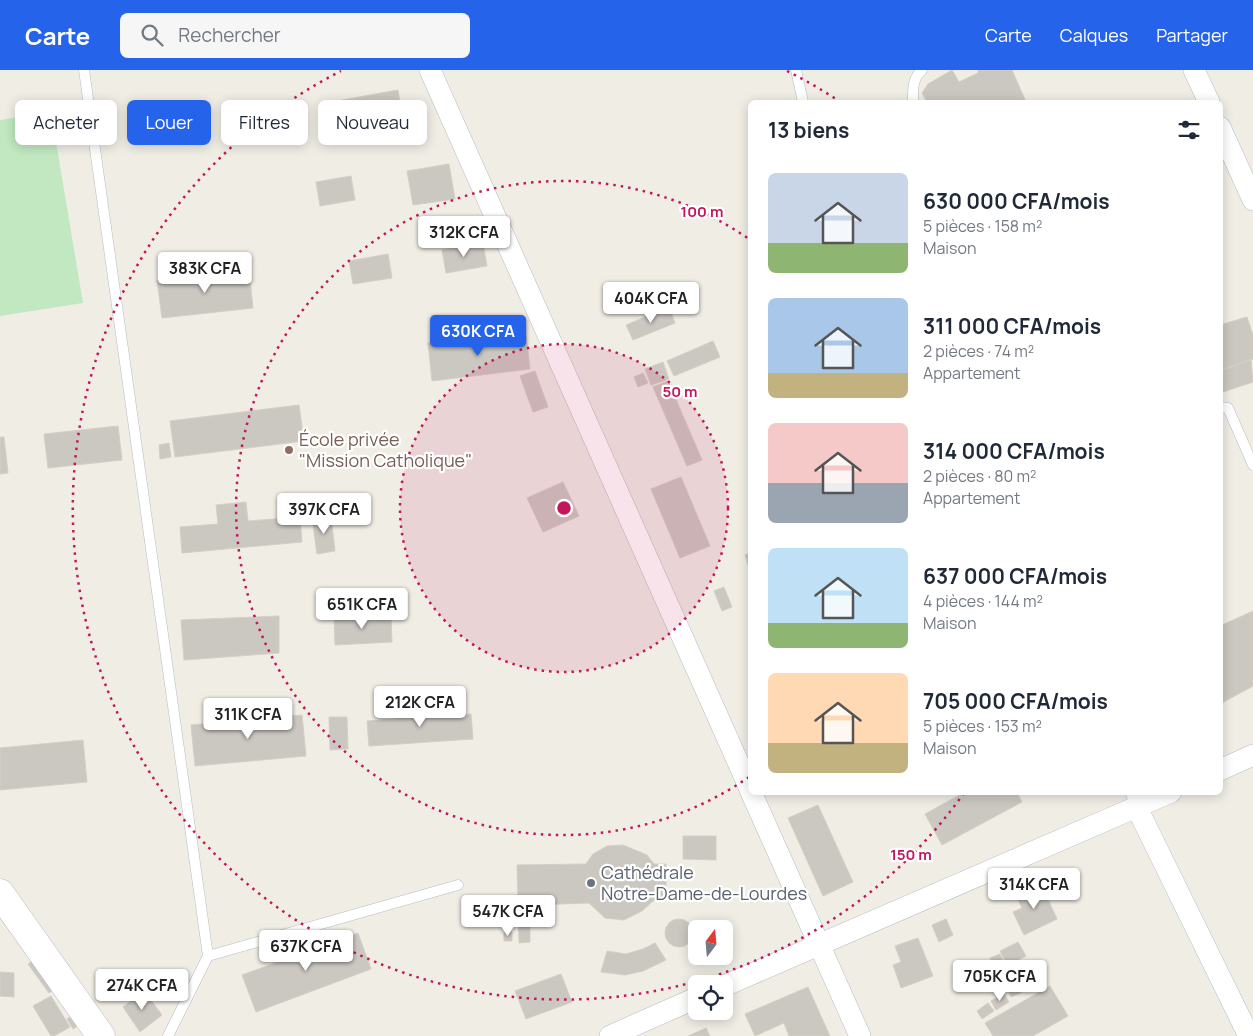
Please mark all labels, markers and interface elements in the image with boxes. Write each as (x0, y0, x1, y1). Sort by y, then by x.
search box (120, 13, 470, 58)
text: Carte (25, 19, 90, 52)
icon: search (138, 21, 166, 49)
text: Rechercher (178, 22, 281, 48)
text: Carte (985, 23, 1032, 47)
text: Calques (1060, 23, 1128, 47)
text: Partager (1156, 23, 1228, 47)
chip: Acheter (15, 100, 117, 145)
chip: Louer (127, 100, 211, 145)
chip: Filtres (221, 100, 308, 145)
chip: Nouveau (318, 100, 427, 145)
text: 13 biens (768, 116, 849, 144)
icon: filters (1175, 116, 1203, 144)
text: 630 000 CFA/mois (923, 187, 1110, 215)
icon: home (808, 193, 868, 253)
text: 100 m (681, 201, 723, 222)
text: 5 pièces · 158 m² (923, 215, 1042, 237)
pin: 312K CFA (412, 216, 516, 258)
text: 312K CFA (429, 221, 499, 243)
text: Maison (923, 237, 976, 259)
pin: 383K CFA (153, 252, 257, 294)
text: 383K CFA (169, 257, 241, 279)
pin: 404K CFA (599, 282, 703, 324)
text: 404K CFA (614, 287, 688, 309)
text: 311 000 CFA/mois (923, 312, 1101, 340)
pin: 630K CFA (426, 314, 530, 357)
icon: home (808, 318, 868, 378)
text: 630K CFA (441, 320, 515, 342)
text: 2 pièces · 74 m² (923, 340, 1034, 362)
text: Appartement (923, 362, 1020, 384)
text: 50 m (662, 381, 698, 402)
place label: École privée "Mission Catholique" (299, 427, 472, 472)
text: 314 000 CFA/mois (923, 437, 1105, 465)
icon: home (808, 443, 868, 503)
marker: École privée "Mission Catholique" (283, 444, 295, 456)
text: 2 pièces · 80 m² (923, 465, 1037, 487)
text: Appartement (923, 487, 1020, 509)
pin: 397K CFA (272, 492, 376, 535)
text: 397K CFA (288, 498, 360, 520)
centre of rings (555, 499, 573, 517)
text: 637 000 CFA/mois (923, 562, 1107, 590)
icon: home (808, 568, 868, 628)
pin: 651K CFA (310, 588, 414, 630)
text: 4 pièces · 144 m² (923, 590, 1043, 612)
text: 651K CFA (327, 593, 397, 615)
text: Maison (923, 612, 976, 634)
pin: 212K CFA (368, 686, 472, 728)
text: 705 000 CFA/mois (923, 687, 1108, 715)
text: 212K CFA (385, 691, 455, 713)
icon: home (808, 693, 868, 753)
pin: 311K CFA (196, 698, 300, 740)
text: 311K CFA (214, 703, 282, 725)
text: 5 pièces · 153 m² (923, 715, 1042, 737)
text: Maison (923, 737, 976, 759)
text: 150 m (890, 844, 932, 865)
place label: Cathédrale Notre-Dame-de-Lourdes (601, 860, 807, 905)
pin: 314K CFA (982, 868, 1086, 910)
text: 314K CFA (999, 873, 1069, 895)
marker: Cathédrale Notre-Dame-de-Lourdes (585, 877, 597, 889)
pin: 547K CFA (456, 894, 560, 937)
text: 547K CFA (472, 900, 544, 922)
north arrow (688, 920, 732, 965)
map controls (688, 920, 733, 1020)
pin: 637K CFA (254, 930, 358, 972)
text: 637K CFA (270, 935, 342, 957)
pin: 705K CFA (948, 960, 1052, 1002)
text: 705K CFA (964, 965, 1036, 987)
pin: 274K CFA (90, 968, 194, 1011)
text: 274K CFA (106, 974, 178, 996)
button: locate (688, 975, 733, 1020)

